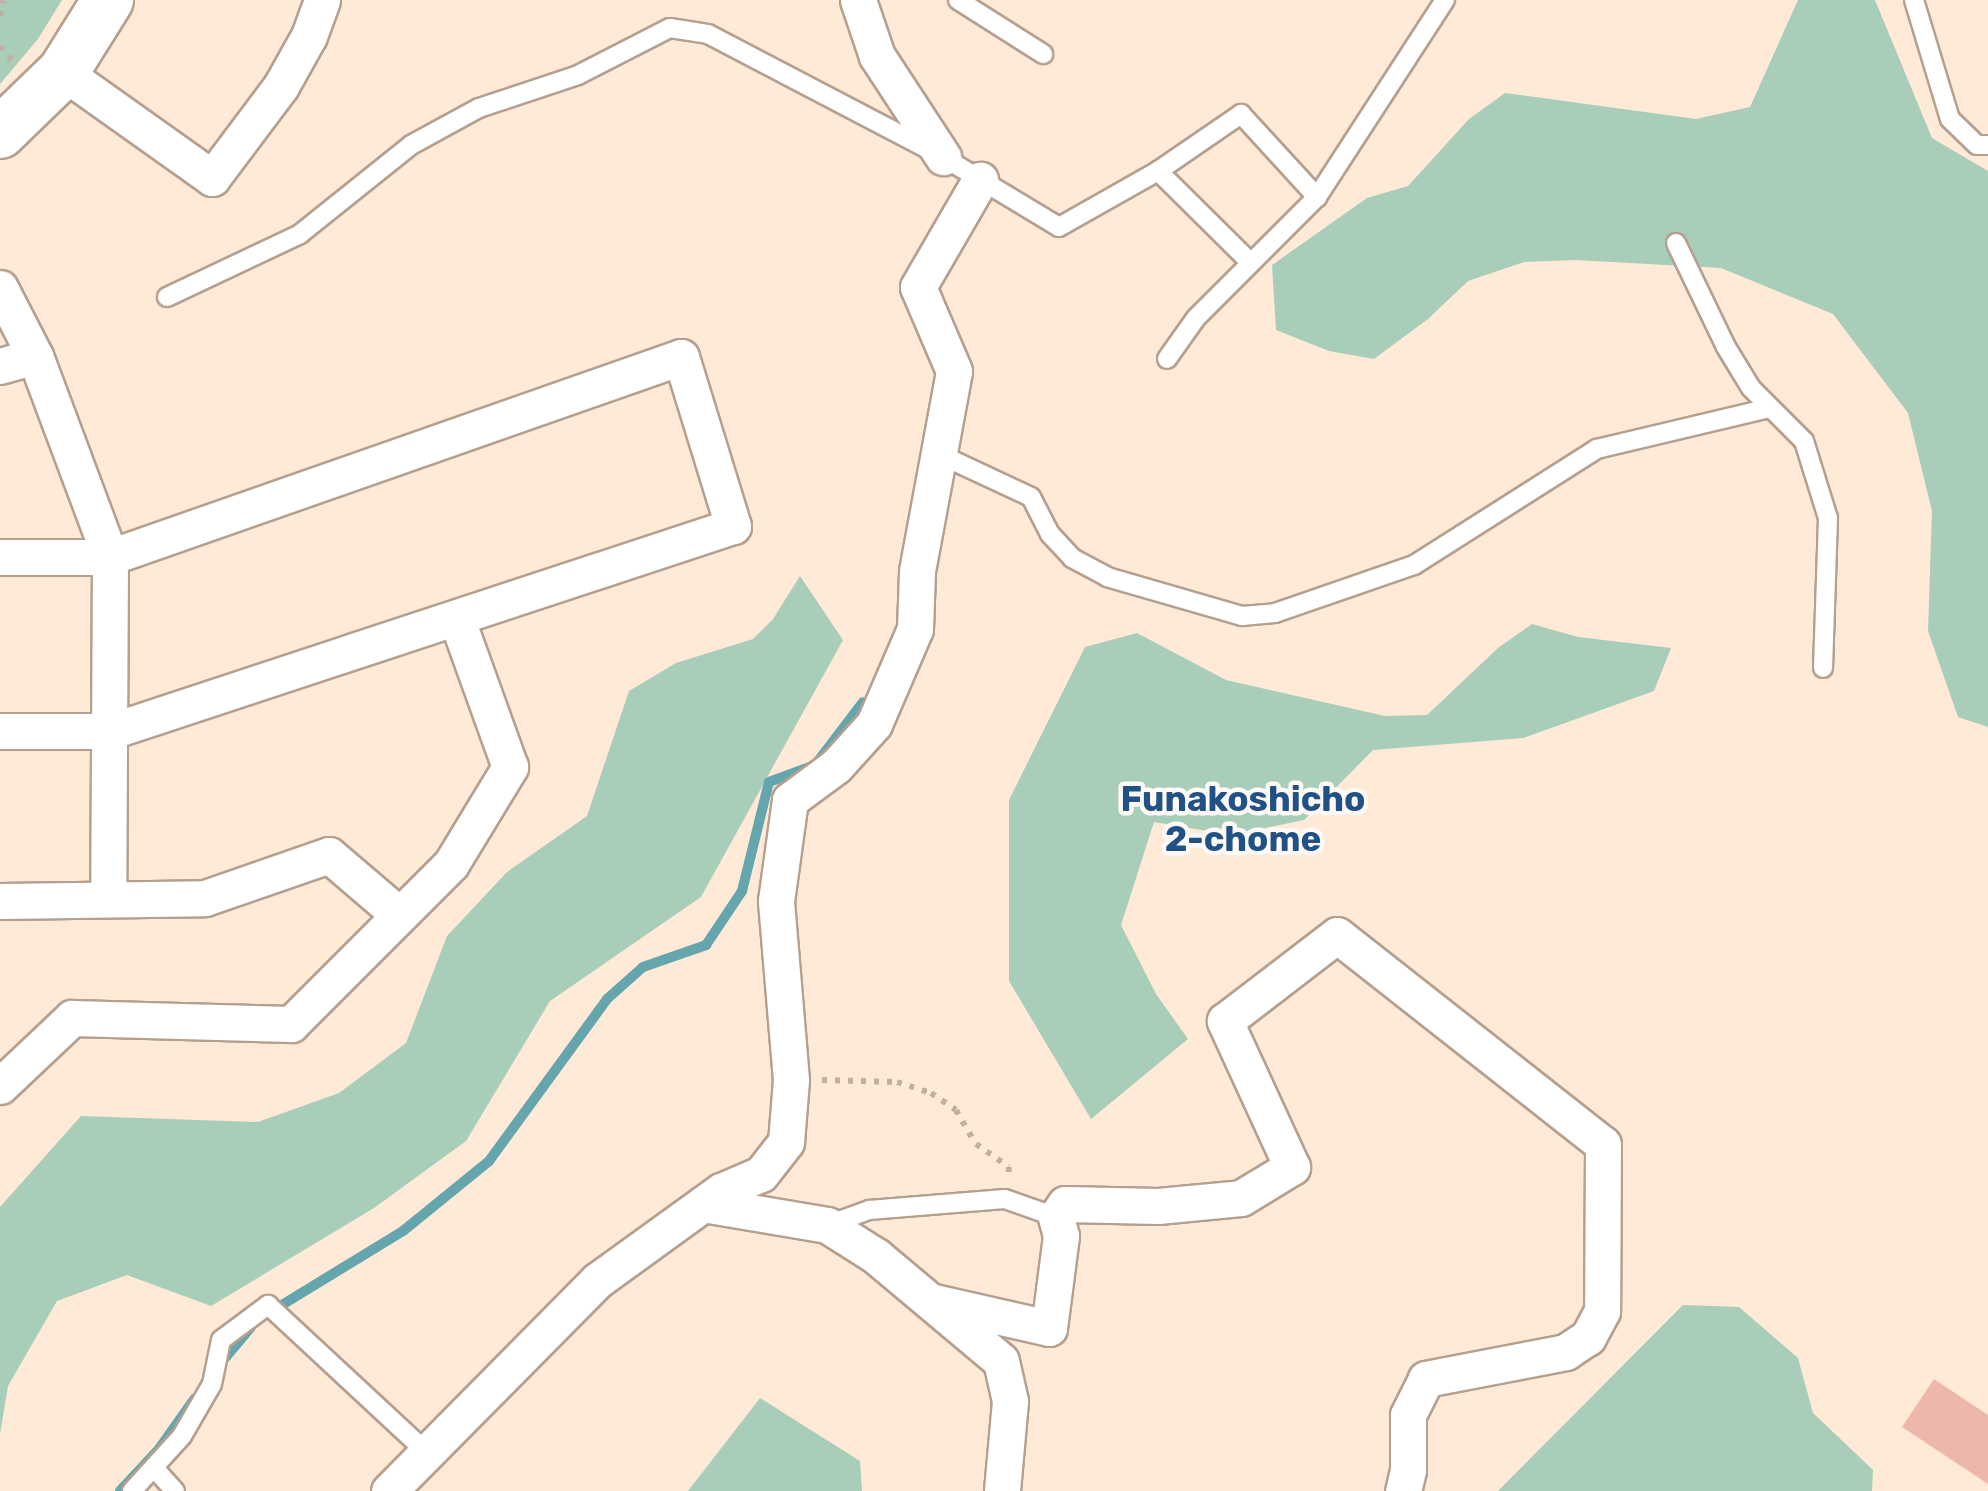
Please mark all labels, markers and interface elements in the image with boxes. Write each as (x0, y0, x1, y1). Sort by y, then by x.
district label: Funakoshicho 2-chome (1121, 778, 1365, 860)

